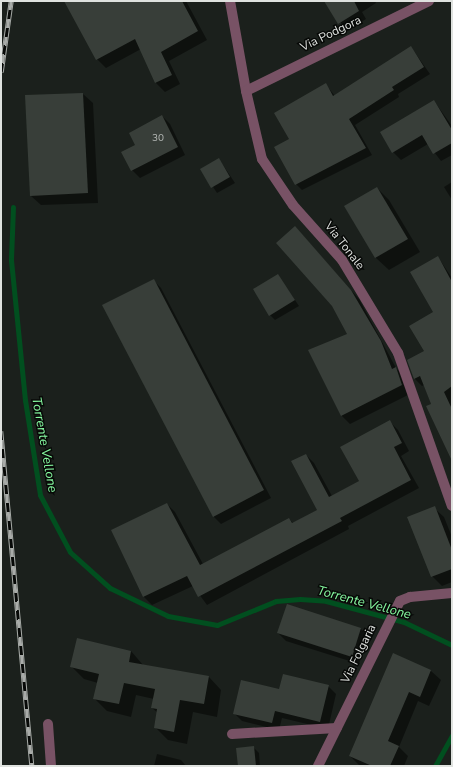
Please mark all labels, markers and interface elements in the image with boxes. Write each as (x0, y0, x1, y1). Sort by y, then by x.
street label: Via Podgora (298, 13, 364, 55)
house number: 30 (152, 133, 164, 145)
street label: Via Tonale (321, 219, 367, 273)
water label: Torrente Vellone (28, 396, 60, 494)
water label: Torrente Vellone (315, 583, 413, 623)
street label: Via Folgaria (339, 622, 379, 686)

